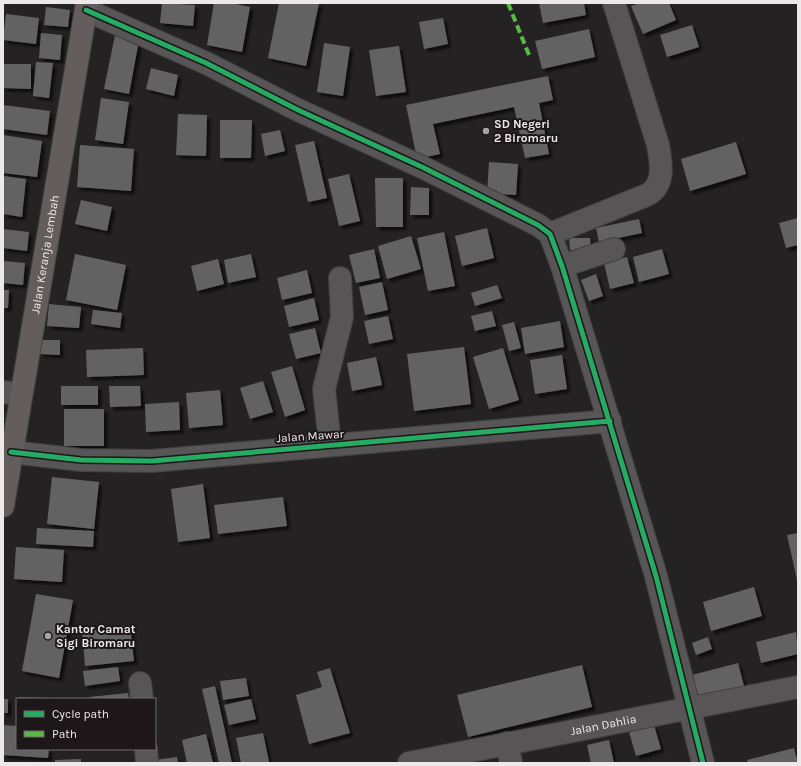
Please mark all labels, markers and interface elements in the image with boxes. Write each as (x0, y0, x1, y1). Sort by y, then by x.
place label: SD Negeri 2 Biromaru (494, 117, 558, 145)
marker: SD Negeri 2 Biromaru (481, 126, 491, 136)
street label: Jalan Keranja Lembah (28, 194, 62, 315)
street label: Jalan Mawar (276, 427, 345, 445)
place label: Kantor Camat Sigi Biromaru (56, 622, 136, 650)
marker: Kantor Camat Sigi Biromaru (43, 631, 53, 641)
legend (16, 698, 156, 750)
text: Cycle path (52, 707, 109, 721)
street label: Jalan Dahlia (569, 712, 637, 738)
text: Path (52, 727, 77, 741)

